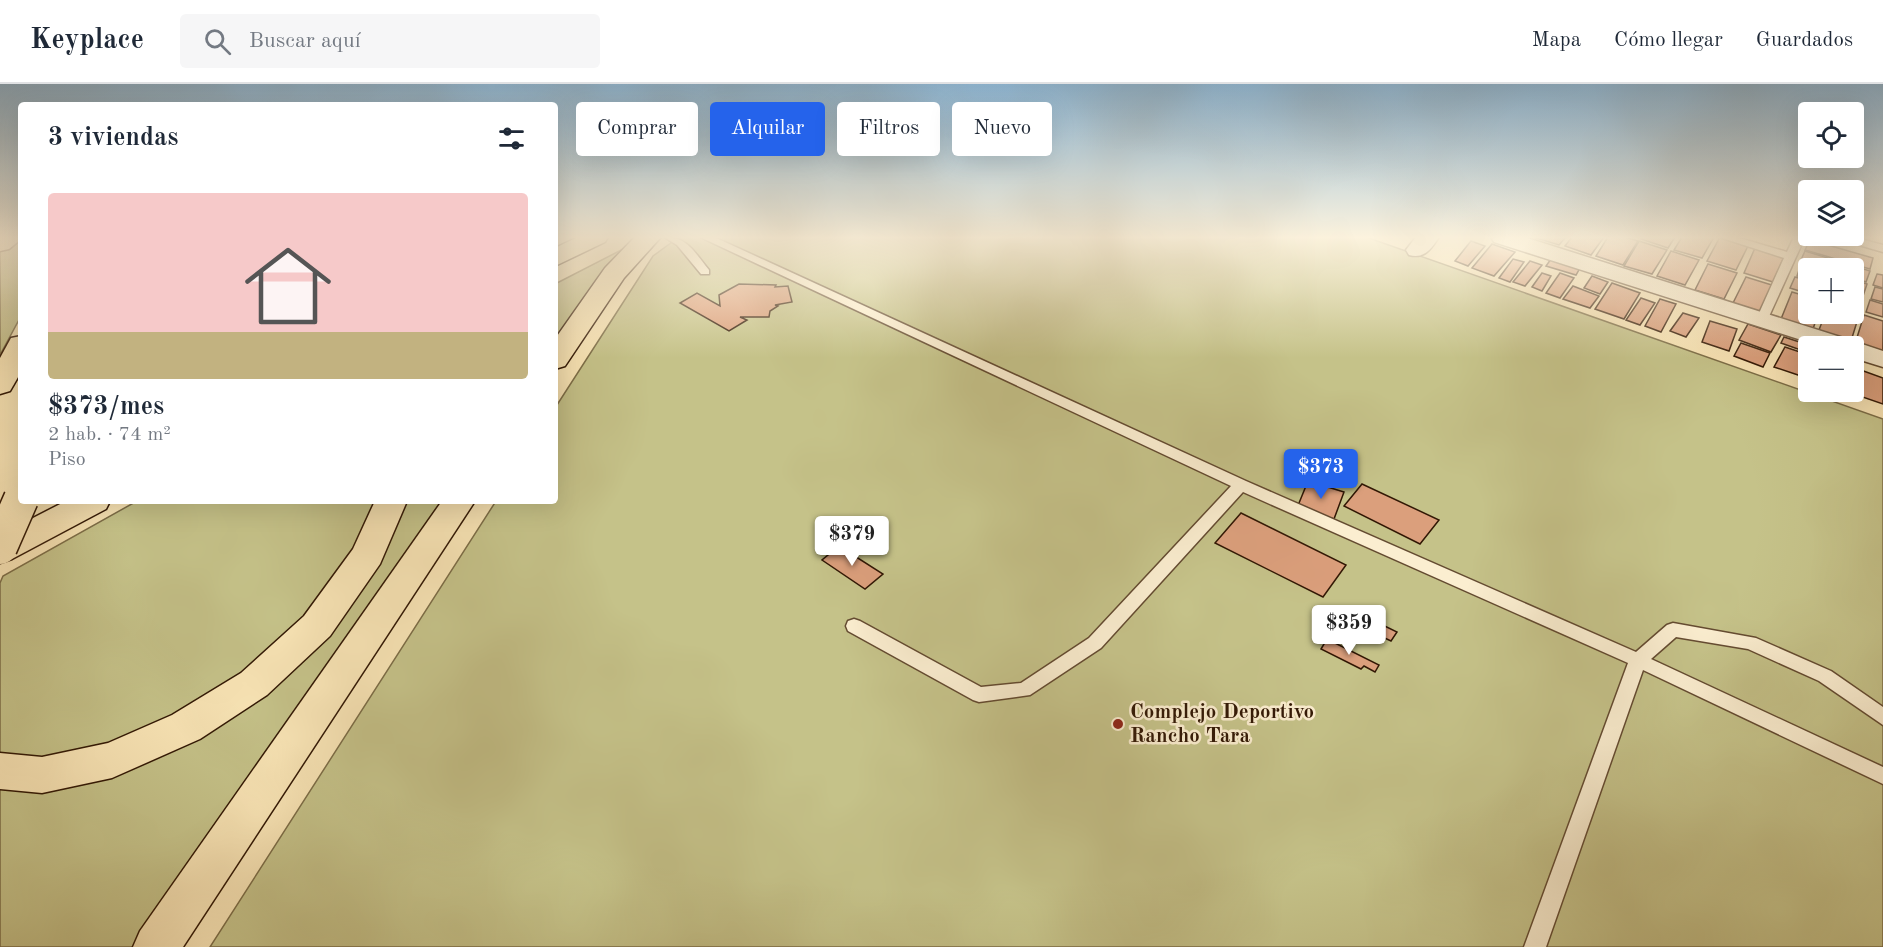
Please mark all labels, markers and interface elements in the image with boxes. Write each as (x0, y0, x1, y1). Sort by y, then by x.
search box (180, 14, 600, 68)
icon: search (201, 25, 234, 58)
text: Keyplace (30, 27, 144, 55)
text: Buscar aquí (249, 30, 361, 52)
text: Mapa (1532, 30, 1581, 51)
text: Cómo llegar (1614, 30, 1723, 51)
text: Guardados (1756, 30, 1853, 51)
chip: Comprar (576, 102, 698, 156)
chip: Alquilar (710, 102, 825, 156)
chip: Filtros (837, 102, 940, 156)
chip: Nuevo (952, 102, 1052, 156)
map controls (1798, 102, 1864, 402)
button: locate (1798, 102, 1864, 168)
icon: filters (495, 122, 528, 155)
text: 3 viviendas (48, 125, 178, 151)
button: layers (1798, 180, 1864, 246)
icon: home (234, 232, 342, 340)
button: + (1798, 258, 1864, 324)
button: − (1798, 336, 1864, 402)
text: $373/mes (48, 394, 164, 420)
text: 2 hab. · 74 m² (48, 425, 171, 445)
pin: $373 (1285, 449, 1357, 500)
text: Piso (48, 450, 86, 470)
text: $373 (1298, 458, 1344, 478)
pin: $379 (816, 516, 888, 567)
text: $379 (829, 525, 875, 545)
pin: $359 (1313, 605, 1385, 656)
text: $359 (1326, 614, 1372, 634)
place label: Complejo Deportivo Rancho Tara (1130, 702, 1314, 747)
marker: Complejo Deportivo Rancho Tara (1111, 717, 1125, 731)

